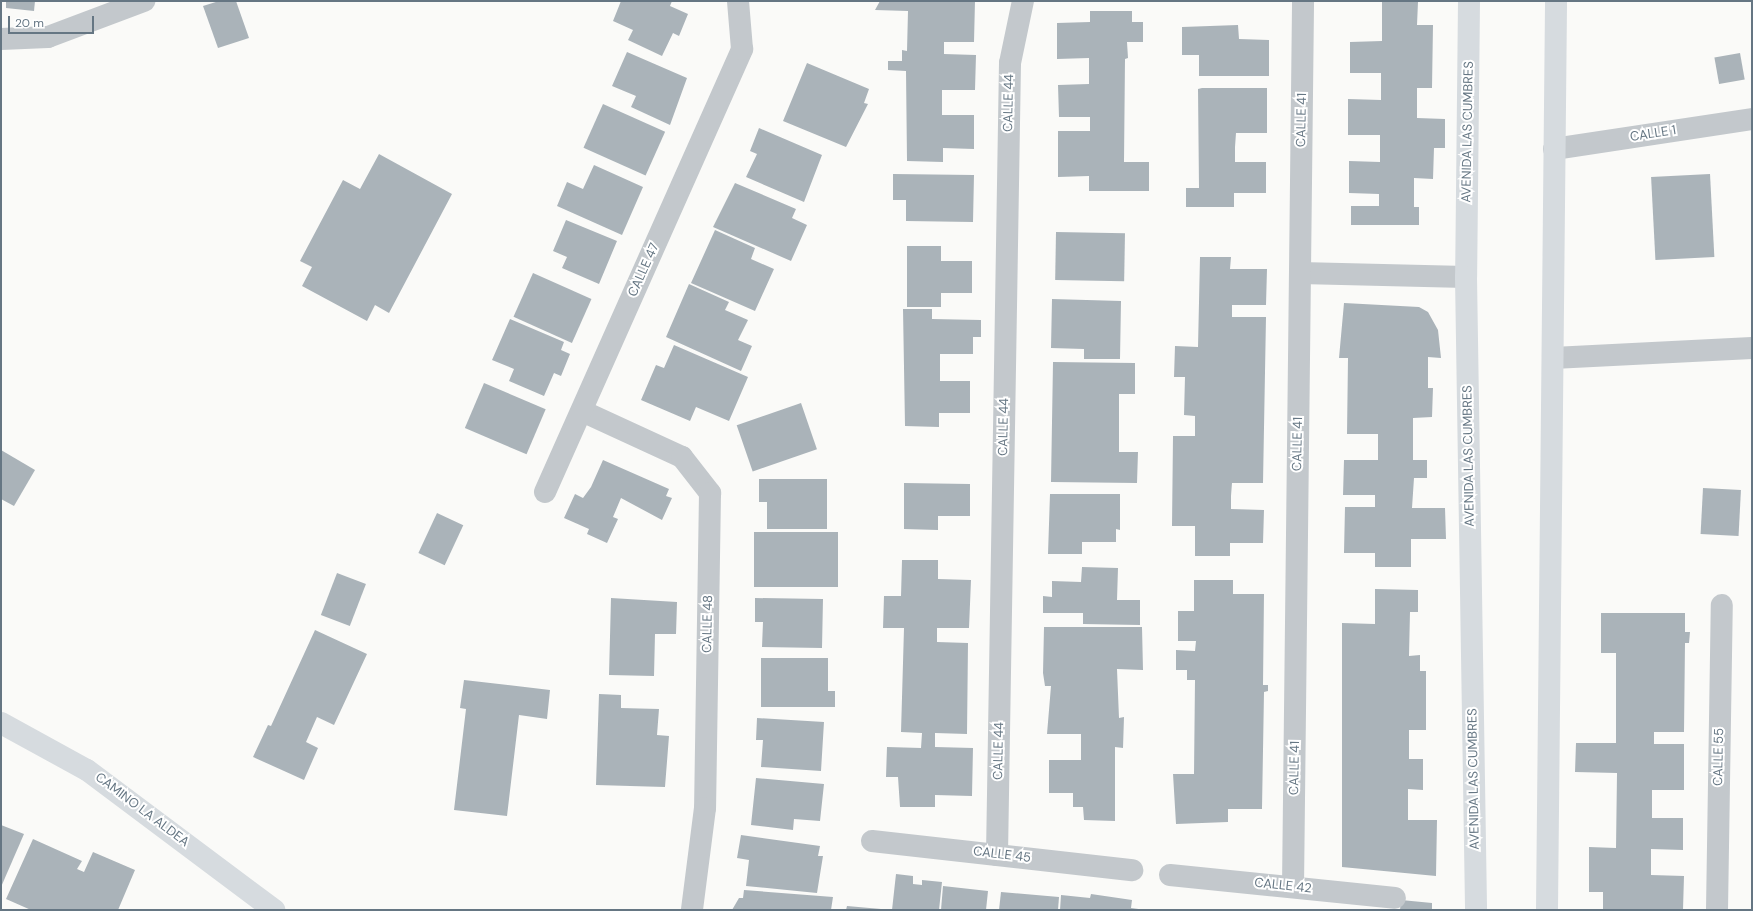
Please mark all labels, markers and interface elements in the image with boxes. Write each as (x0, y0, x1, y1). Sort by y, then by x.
scale bar (10, 8, 96, 34)
text: 20 m (15, 15, 44, 31)
street label: AVENIDA LAS CUMBRES (1459, 61, 1477, 203)
street label: CALLE 44 (1001, 74, 1017, 132)
street label: CALLE 41 (1294, 93, 1310, 147)
street label: CALLE 1 (1629, 123, 1677, 145)
street label: CALLE 47 (625, 241, 663, 299)
street label: AVENIDA LAS CUMBRES (1460, 385, 1478, 527)
street label: CALLE 44 (996, 398, 1012, 456)
street label: CALLE 41 (1290, 417, 1306, 471)
street label: CALLE 48 (700, 595, 716, 653)
street label: AVENIDA LAS CUMBRES (1465, 708, 1483, 850)
street label: CALLE 44 (991, 722, 1007, 780)
street label: CALLE 55 (1711, 728, 1727, 786)
street label: CALLE 41 (1287, 741, 1303, 795)
street label: CAMINO LA ALDEA (92, 770, 192, 850)
street label: CALLE 45 (972, 844, 1032, 866)
street label: CALLE 42 (1254, 875, 1312, 897)

